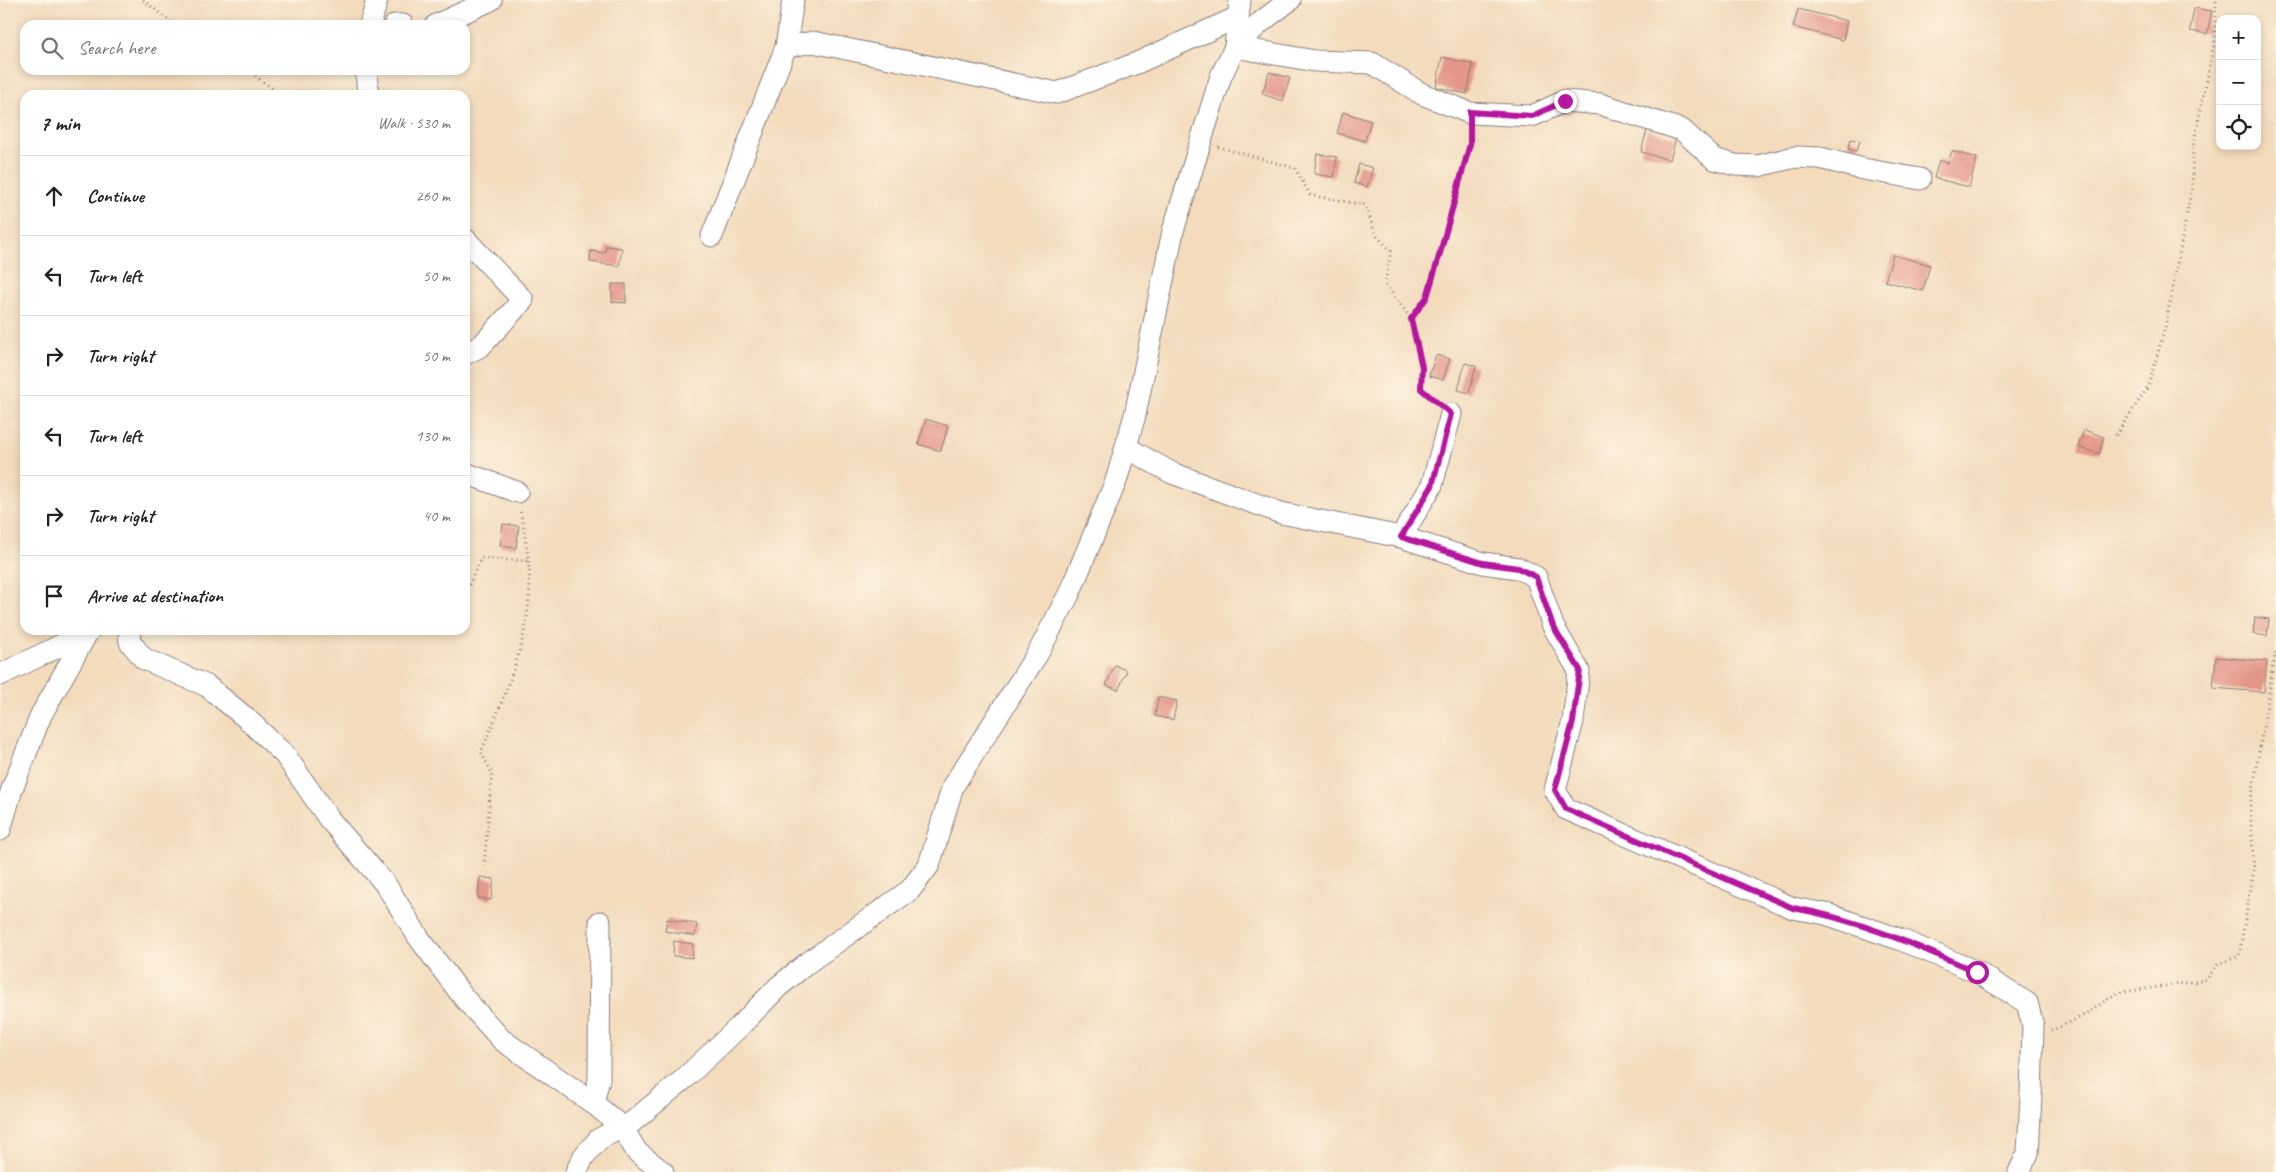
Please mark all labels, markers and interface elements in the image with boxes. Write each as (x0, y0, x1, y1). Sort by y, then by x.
map controls (2216, 15, 2261, 150)
button: + (2216, 15, 2261, 60)
search box (20, 20, 470, 75)
icon: search (38, 34, 66, 62)
text: Search here (78, 36, 155, 60)
button: − (2216, 60, 2261, 105)
route end (1554, 90, 1577, 113)
button: locate (2216, 105, 2261, 150)
text: 7 min (40, 110, 80, 136)
text: Walk · 530 m (378, 113, 450, 133)
icon: ahead (40, 182, 68, 210)
text: Continue (87, 184, 144, 208)
text: 260 m (416, 186, 450, 206)
icon: left (40, 262, 68, 290)
text: Turn left (87, 264, 142, 288)
text: 50 m (423, 266, 450, 286)
icon: right (40, 342, 68, 370)
text: Turn right (87, 344, 154, 368)
text: 50 m (423, 346, 450, 366)
icon: left (40, 422, 68, 450)
text: Turn left (87, 424, 142, 448)
text: 130 m (416, 426, 450, 446)
icon: right (40, 502, 68, 530)
text: Turn right (87, 504, 154, 528)
text: 40 m (423, 506, 450, 526)
icon: arrive (40, 582, 68, 610)
text: Arrive at destination (87, 584, 223, 608)
route start (1966, 961, 1989, 984)

